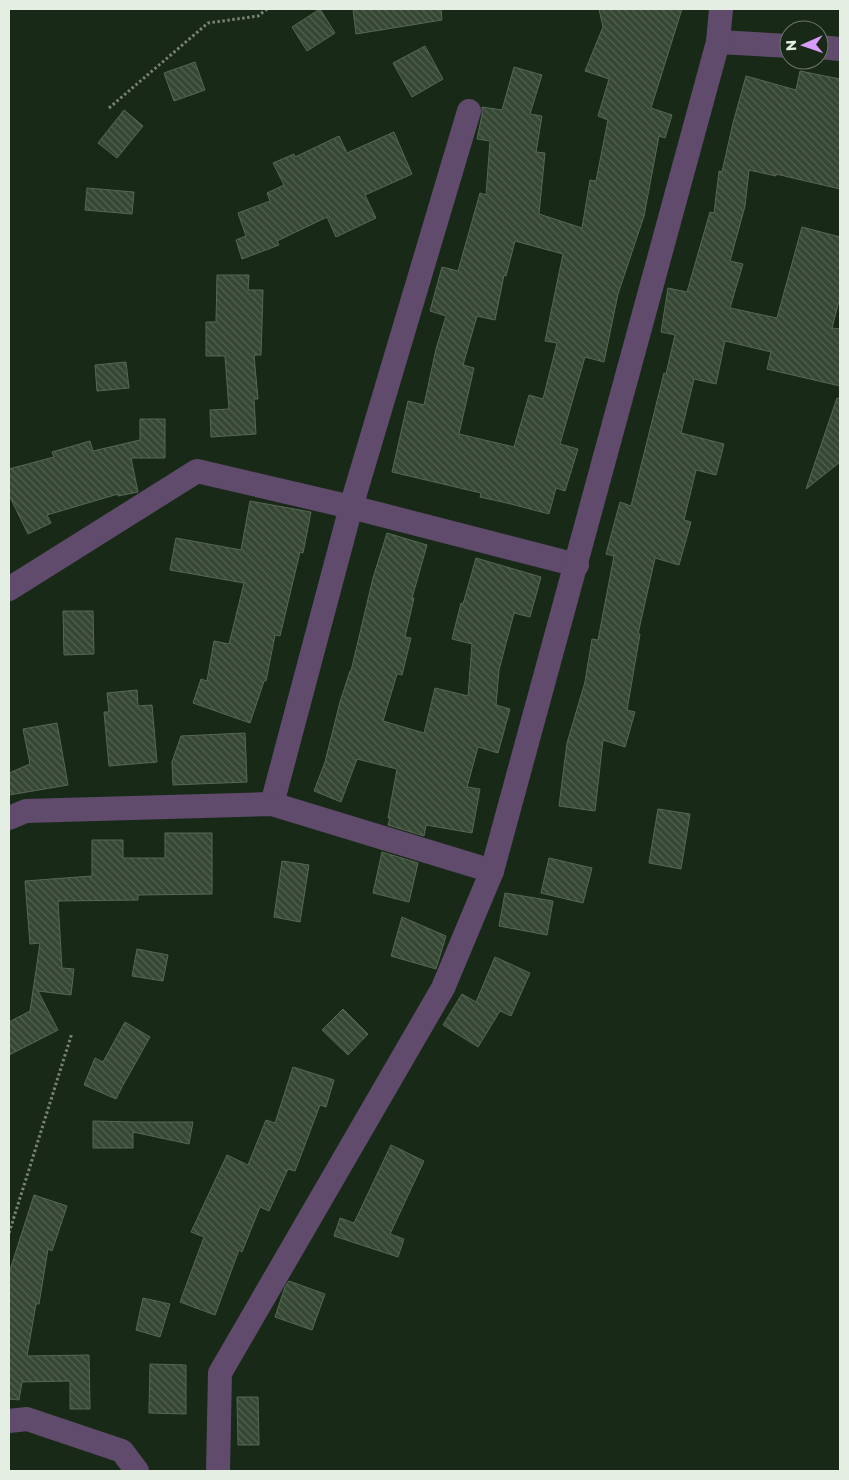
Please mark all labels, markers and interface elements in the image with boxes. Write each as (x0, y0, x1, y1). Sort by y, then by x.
north arrow (779, 20, 829, 70)
text: N (782, 39, 800, 51)

